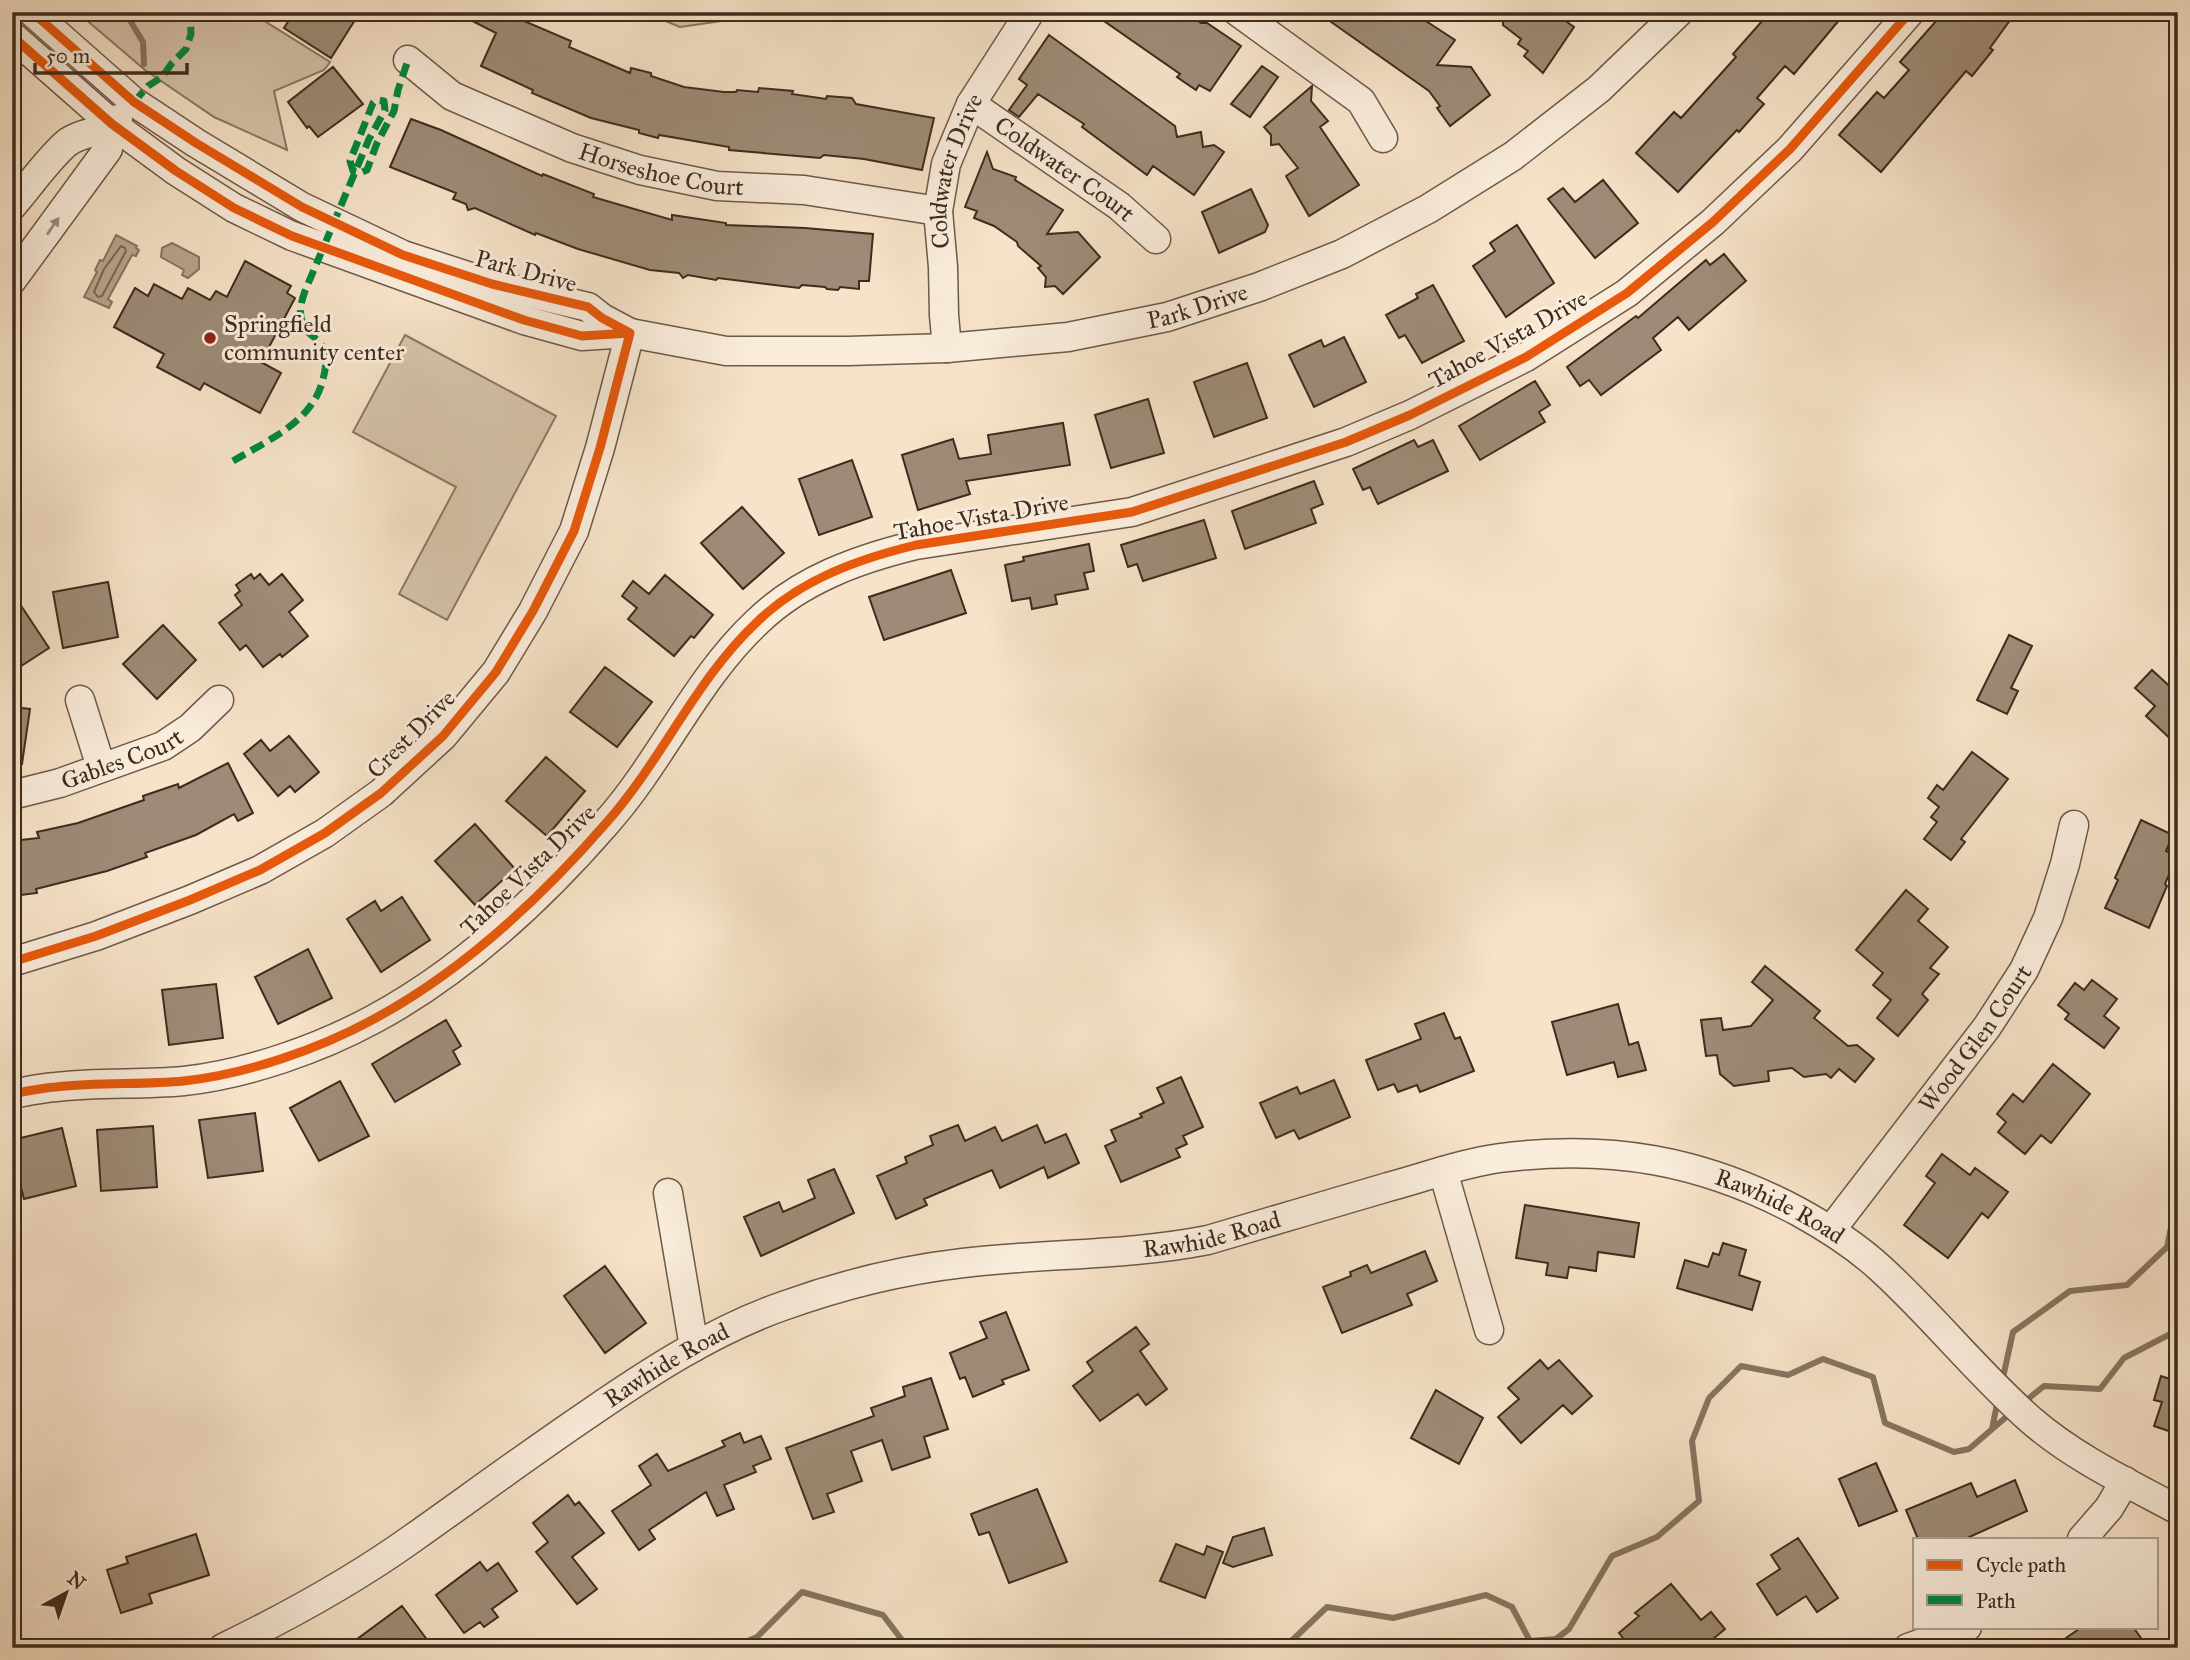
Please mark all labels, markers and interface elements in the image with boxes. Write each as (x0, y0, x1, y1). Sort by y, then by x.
scale bar (35, 32, 187, 76)
text: 50 m (46, 43, 91, 69)
street label: Coldwater Drive (923, 87, 989, 250)
street label: Coldwater Court (989, 110, 1142, 228)
street label: Horseshoe Court (575, 136, 745, 202)
one-way arrow (46, 217, 60, 235)
street label: Park Drive (472, 243, 580, 299)
street label: Park Drive (1144, 277, 1252, 336)
street label: Tahoe Vista Drive (1423, 283, 1593, 395)
place label: Springfield community center (224, 309, 404, 367)
marker: Springfield community center (202, 330, 218, 346)
street label: Tahoe Vista Drive (891, 487, 1071, 547)
street label: Crest Drive (360, 683, 462, 785)
street label: Gables Court (57, 721, 190, 796)
street label: Tahoe Vista Drive (454, 798, 602, 942)
street label: Wood Glen Court (1912, 959, 2039, 1118)
street label: Rawhide Road (1711, 1162, 1850, 1251)
street label: Rawhide Road (1141, 1204, 1284, 1264)
street label: Rawhide Road (598, 1316, 734, 1414)
legend (1913, 1538, 2158, 1628)
text: Cycle path (1976, 1552, 2067, 1578)
north arrow (32, 1558, 102, 1628)
text: N (63, 1566, 90, 1594)
text: Path (1976, 1588, 2016, 1614)

